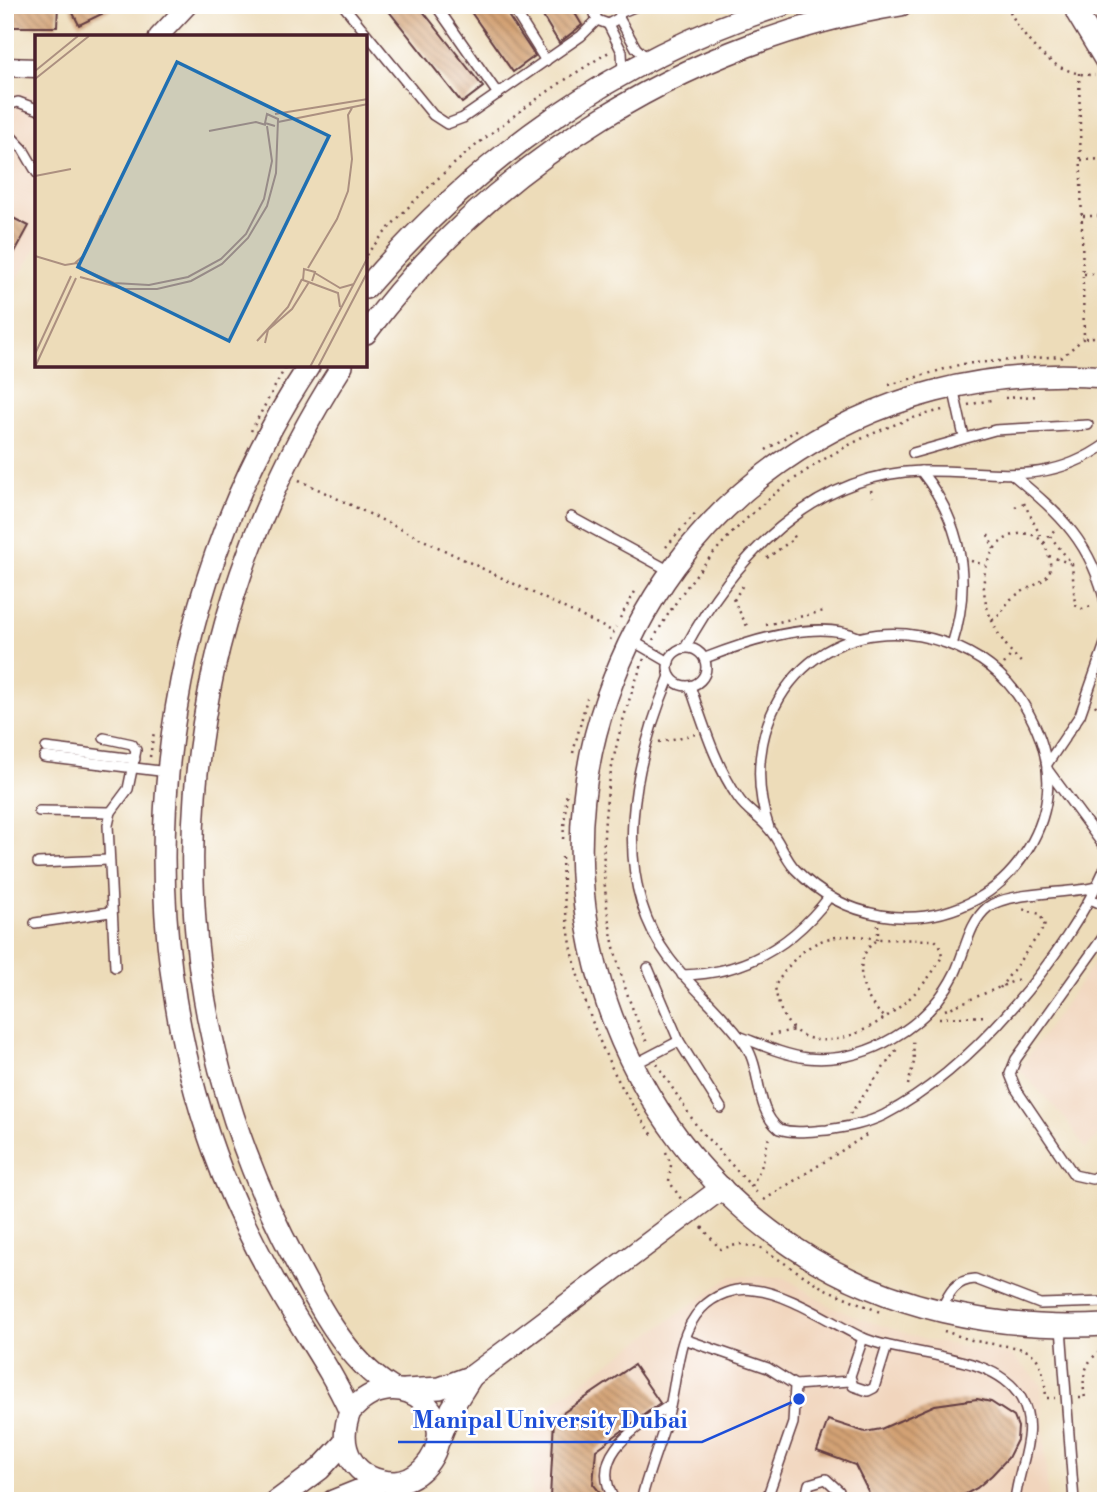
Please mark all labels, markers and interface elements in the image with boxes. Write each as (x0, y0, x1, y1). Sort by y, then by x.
inset map (35, 35, 368, 368)
callout: Manipal University Dubai (398, 1398, 702, 1442)
text: Manipal University Dubai (412, 1407, 688, 1435)

